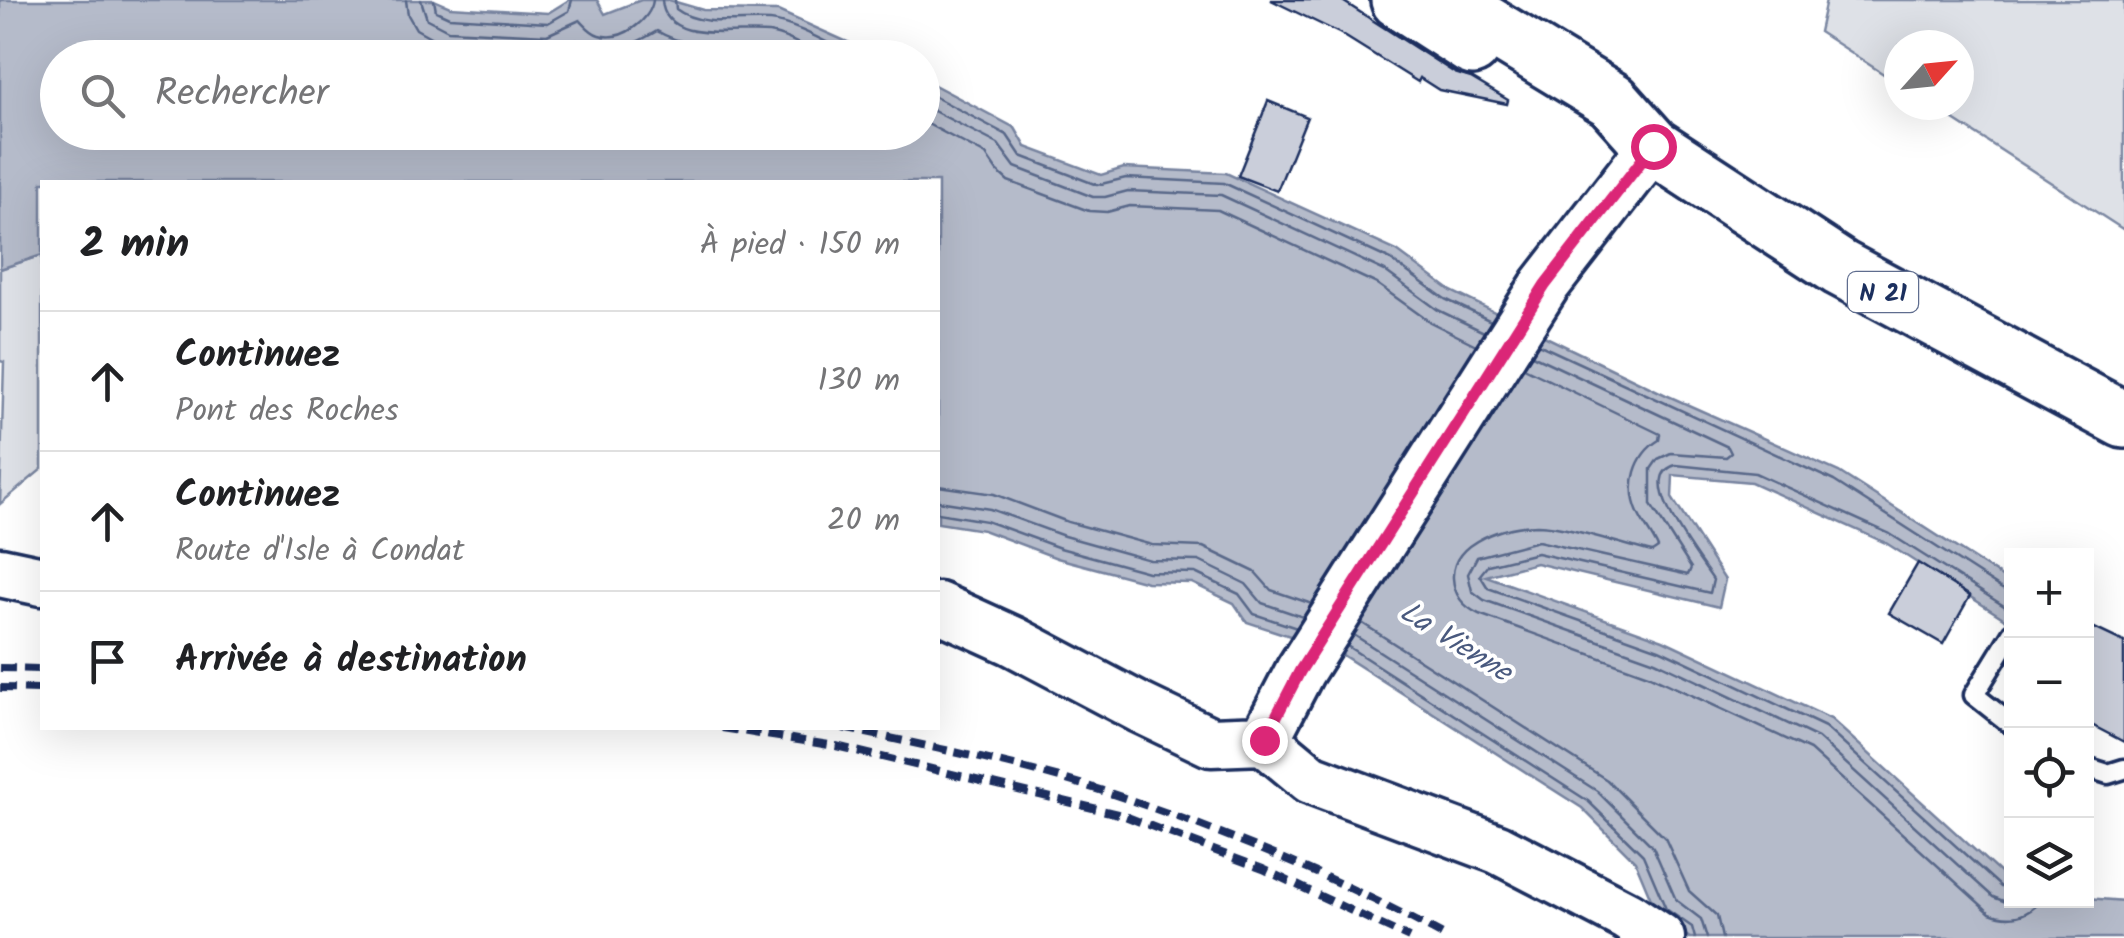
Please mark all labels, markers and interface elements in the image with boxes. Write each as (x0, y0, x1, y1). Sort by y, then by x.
north arrow (1884, 30, 1974, 120)
search box (40, 40, 940, 150)
text: Rechercher (155, 65, 328, 125)
icon: search (75, 68, 130, 123)
route start (1631, 124, 1677, 170)
text: 2 min (80, 212, 189, 279)
text: À pied · 150 m (700, 220, 900, 271)
road number: N 21 (1848, 272, 1918, 312)
text: Continuez (175, 326, 340, 386)
icon: ahead (80, 354, 135, 409)
text: 130 m (817, 356, 900, 407)
text: Pont des Roches (175, 386, 399, 437)
text: Continuez (175, 466, 340, 526)
icon: ahead (80, 494, 135, 549)
text: 20 m (827, 496, 900, 547)
text: Route d'Isle à Condat (175, 526, 464, 577)
map controls (2004, 548, 2094, 908)
button: + (2004, 548, 2094, 638)
water label: La Vienne (1389, 589, 1523, 697)
text: Arrivée à destination (175, 631, 527, 691)
icon: arrive (80, 634, 135, 689)
button: − (2004, 638, 2094, 728)
route end (1242, 718, 1288, 764)
button: locate (2004, 728, 2094, 818)
button: layers (2004, 818, 2094, 908)

